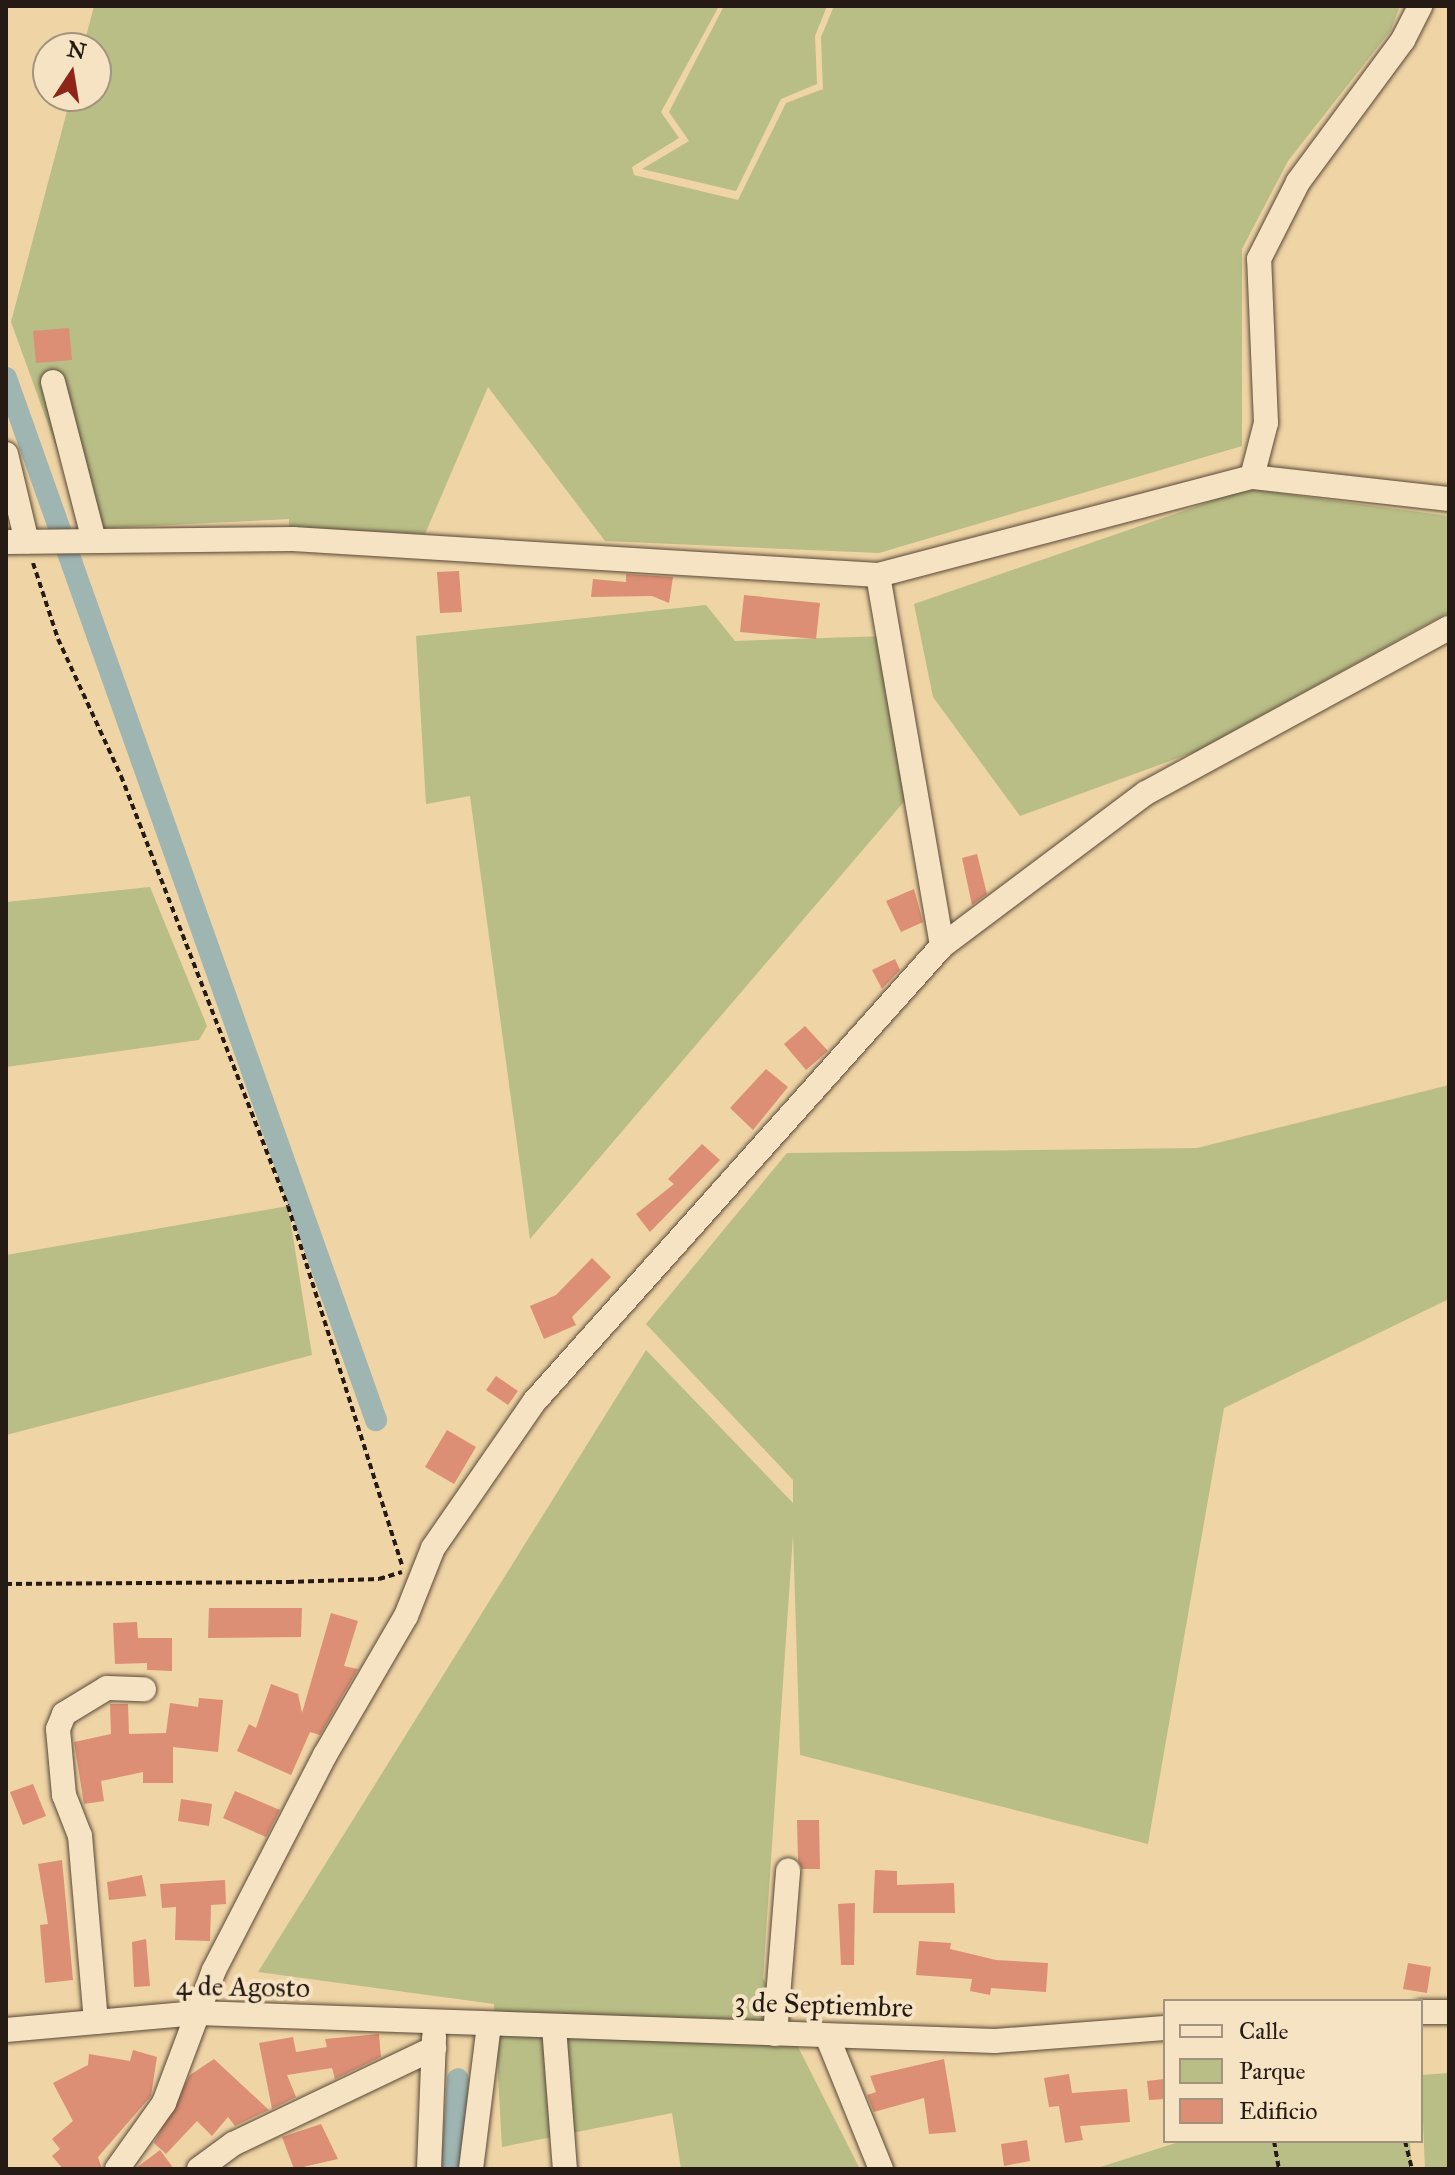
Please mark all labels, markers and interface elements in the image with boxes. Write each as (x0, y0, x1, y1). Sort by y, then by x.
north arrow (32, 32, 112, 112)
text: N (65, 35, 89, 65)
street label: 4 de Agosto (176, 1969, 310, 2005)
street label: 3 de Septiembre (734, 1985, 914, 2025)
legend (1163, 1999, 1423, 2143)
text: Calle (1239, 2016, 1288, 2046)
text: Parque (1239, 2056, 1306, 2086)
text: Edificio (1239, 2096, 1318, 2126)

